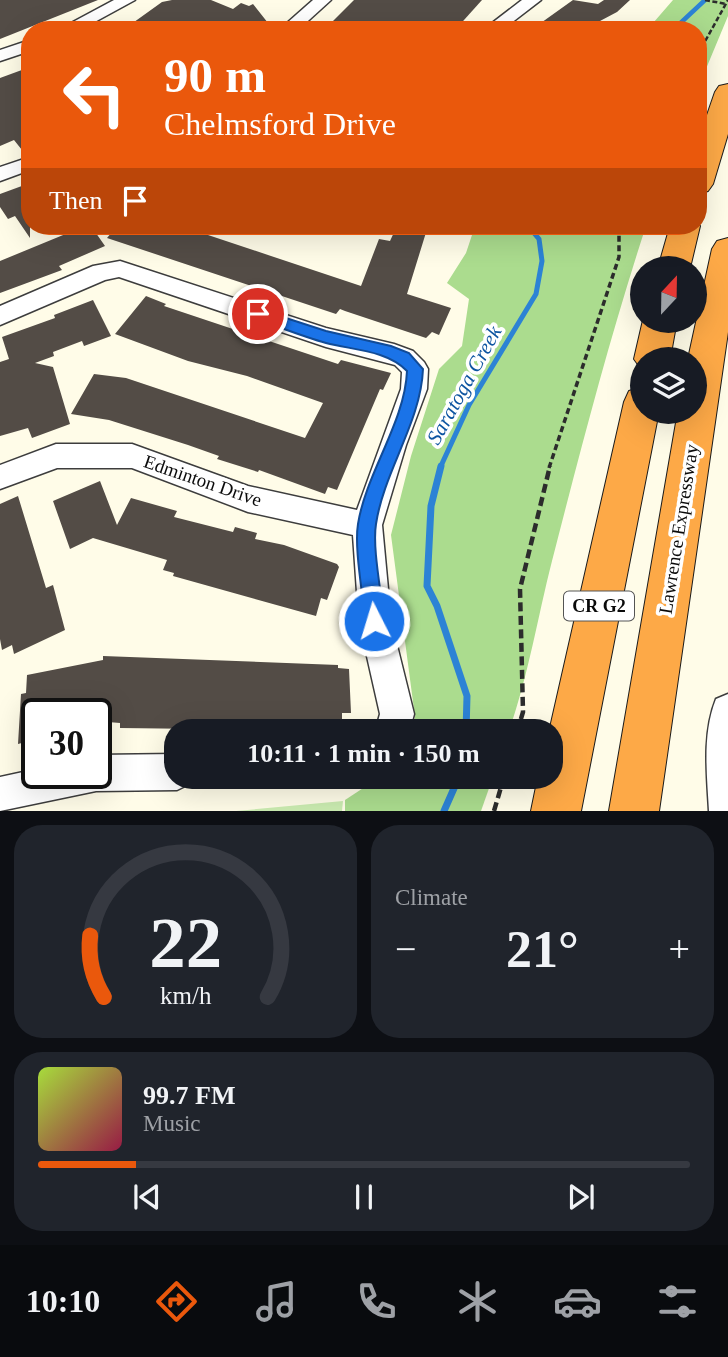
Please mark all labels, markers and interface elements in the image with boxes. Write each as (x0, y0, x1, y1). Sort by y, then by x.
text: 90 m (164, 48, 266, 103)
icon: left (49, 49, 140, 140)
text: Chelmsford Drive (164, 106, 396, 142)
icon: arrive (116, 182, 154, 220)
text: Then (49, 186, 102, 215)
north arrow (630, 256, 707, 332)
map controls (630, 256, 707, 424)
pin (228, 284, 288, 344)
icon: arrive (239, 295, 277, 333)
water label: Saratoga Creek (422, 321, 507, 448)
button: layers (630, 347, 707, 424)
street label: Lawrence Expressway (655, 442, 702, 615)
street label: Edminton Drive (141, 451, 264, 510)
position arrow (337, 584, 411, 658)
road number: CR G2 (564, 592, 634, 620)
speed limit sign: 30 (21, 698, 112, 789)
text: 10:11 · 1 min · 150 m (247, 739, 480, 768)
text: Climate (395, 885, 468, 910)
text: 22 (149, 903, 222, 984)
text: 21° (506, 921, 579, 978)
text: − (395, 928, 416, 970)
text: + (669, 928, 690, 970)
text: km/h (160, 982, 212, 1009)
text: 99.7 FM (143, 1081, 235, 1110)
text: Music (143, 1111, 201, 1136)
icon: previous (128, 1178, 166, 1216)
icon: pause (345, 1178, 383, 1216)
icon: next (562, 1178, 600, 1216)
icon: directions (152, 1277, 201, 1326)
icon: music (252, 1277, 301, 1326)
icon: phone (352, 1277, 401, 1326)
icon: climate (453, 1277, 502, 1326)
icon: car (553, 1277, 602, 1326)
icon: filters (653, 1277, 702, 1326)
text: 10:10 (26, 1283, 100, 1319)

